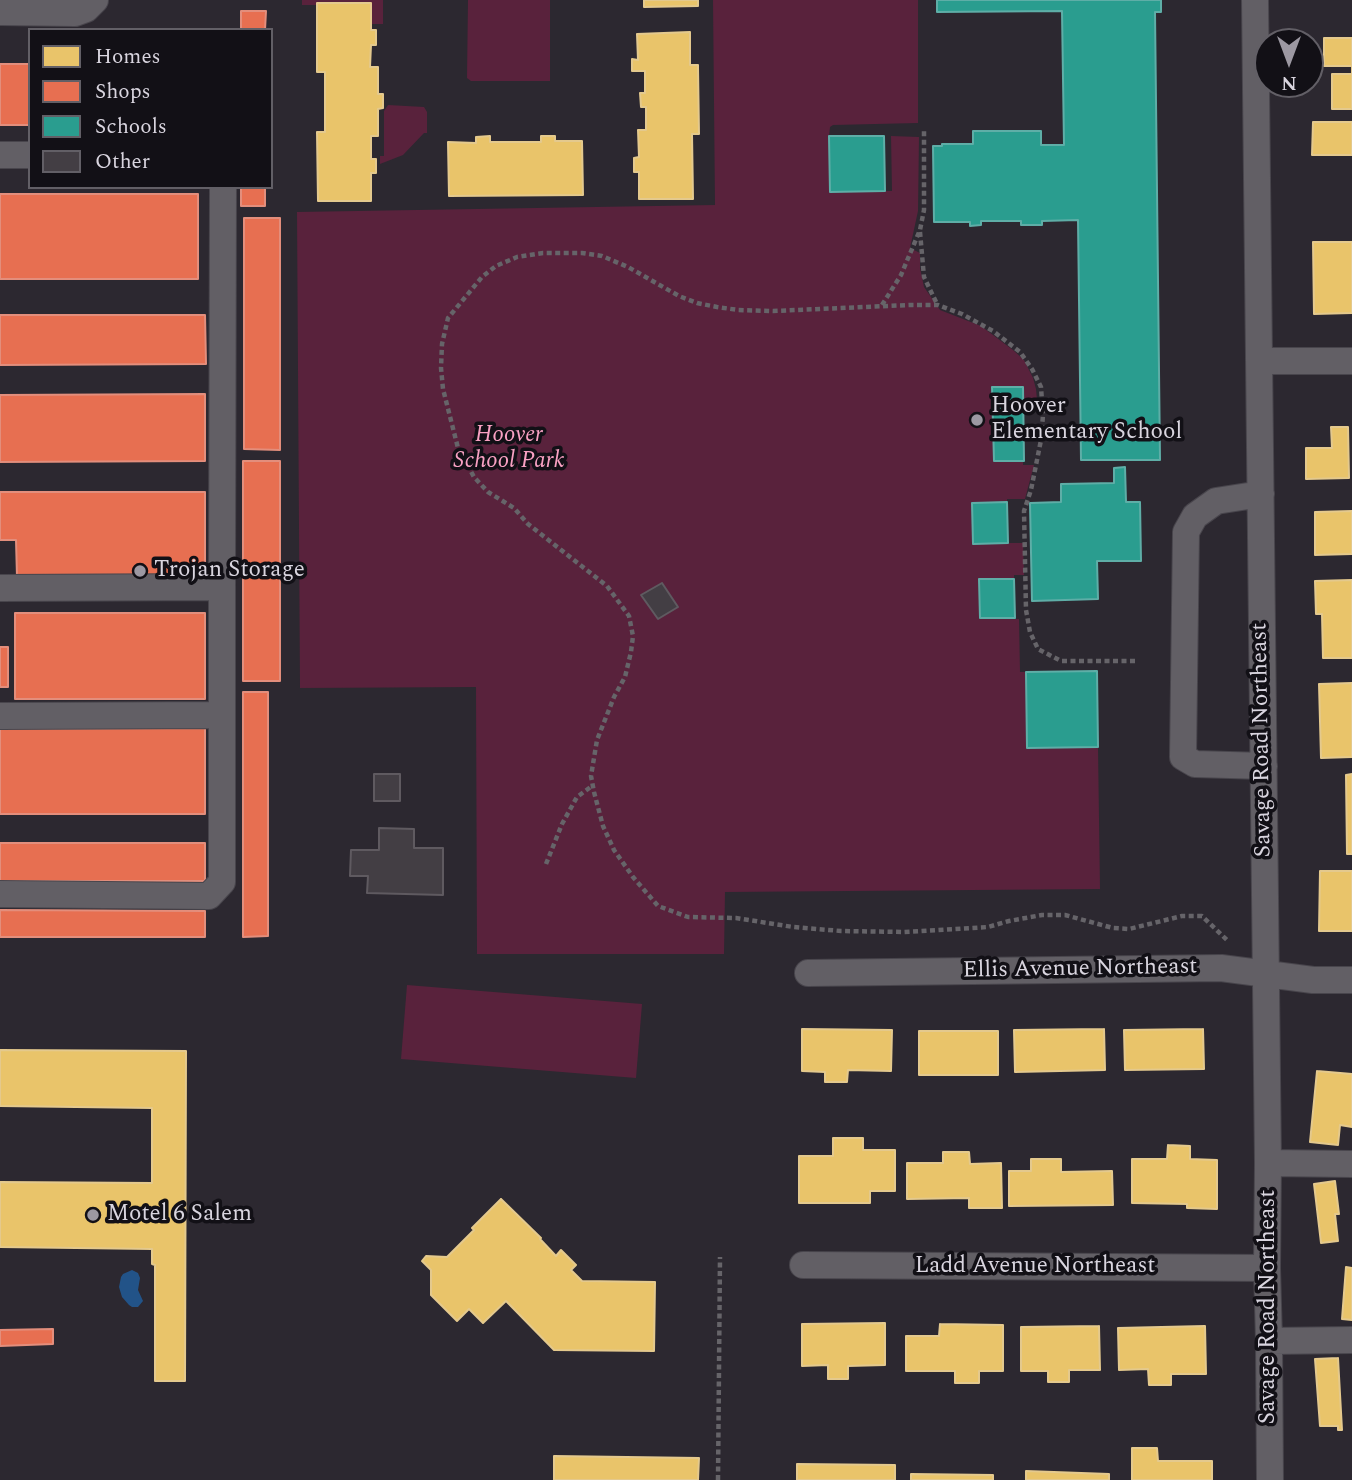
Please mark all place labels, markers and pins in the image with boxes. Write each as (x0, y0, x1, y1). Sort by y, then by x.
place label: Hoover Elementary School (991, 393, 1182, 447)
marker: Hoover Elementary School (969, 412, 985, 428)
place label: Trojan Storage (154, 557, 305, 585)
marker: Trojan Storage (132, 563, 148, 579)
place label: Motel 6 Salem (107, 1201, 252, 1229)
marker: Motel 6 Salem (85, 1207, 101, 1223)

